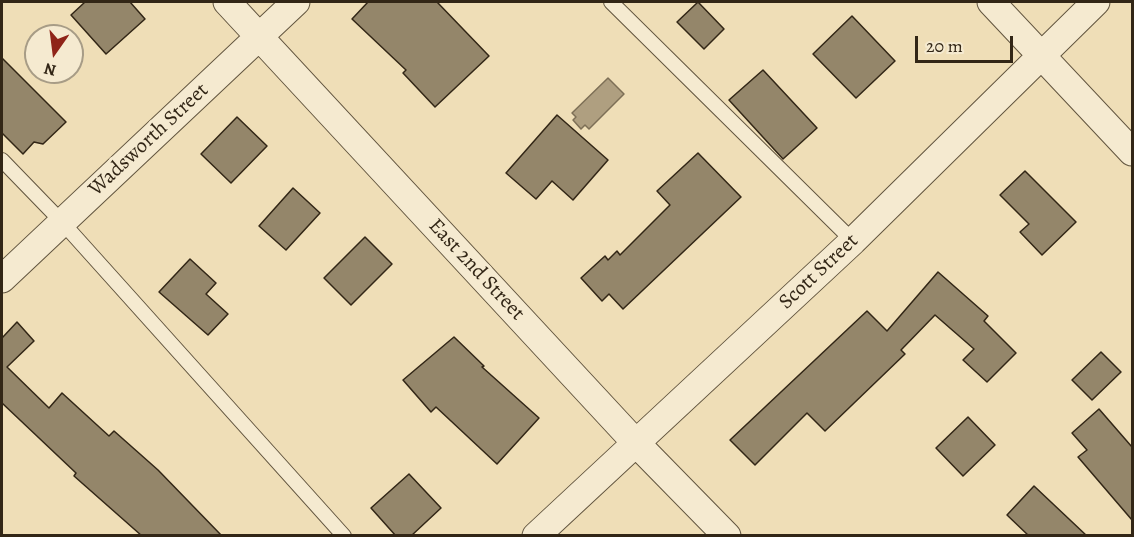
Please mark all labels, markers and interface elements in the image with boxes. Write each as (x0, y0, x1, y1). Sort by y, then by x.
north arrow (24, 24, 84, 84)
scale bar (918, 24, 1016, 62)
text: 20 m (926, 34, 963, 58)
text: N (42, 57, 58, 82)
street label: Wadsworth Street (84, 78, 214, 202)
street label: East 2nd Street (423, 214, 529, 326)
street label: Scott Street (774, 229, 864, 315)

